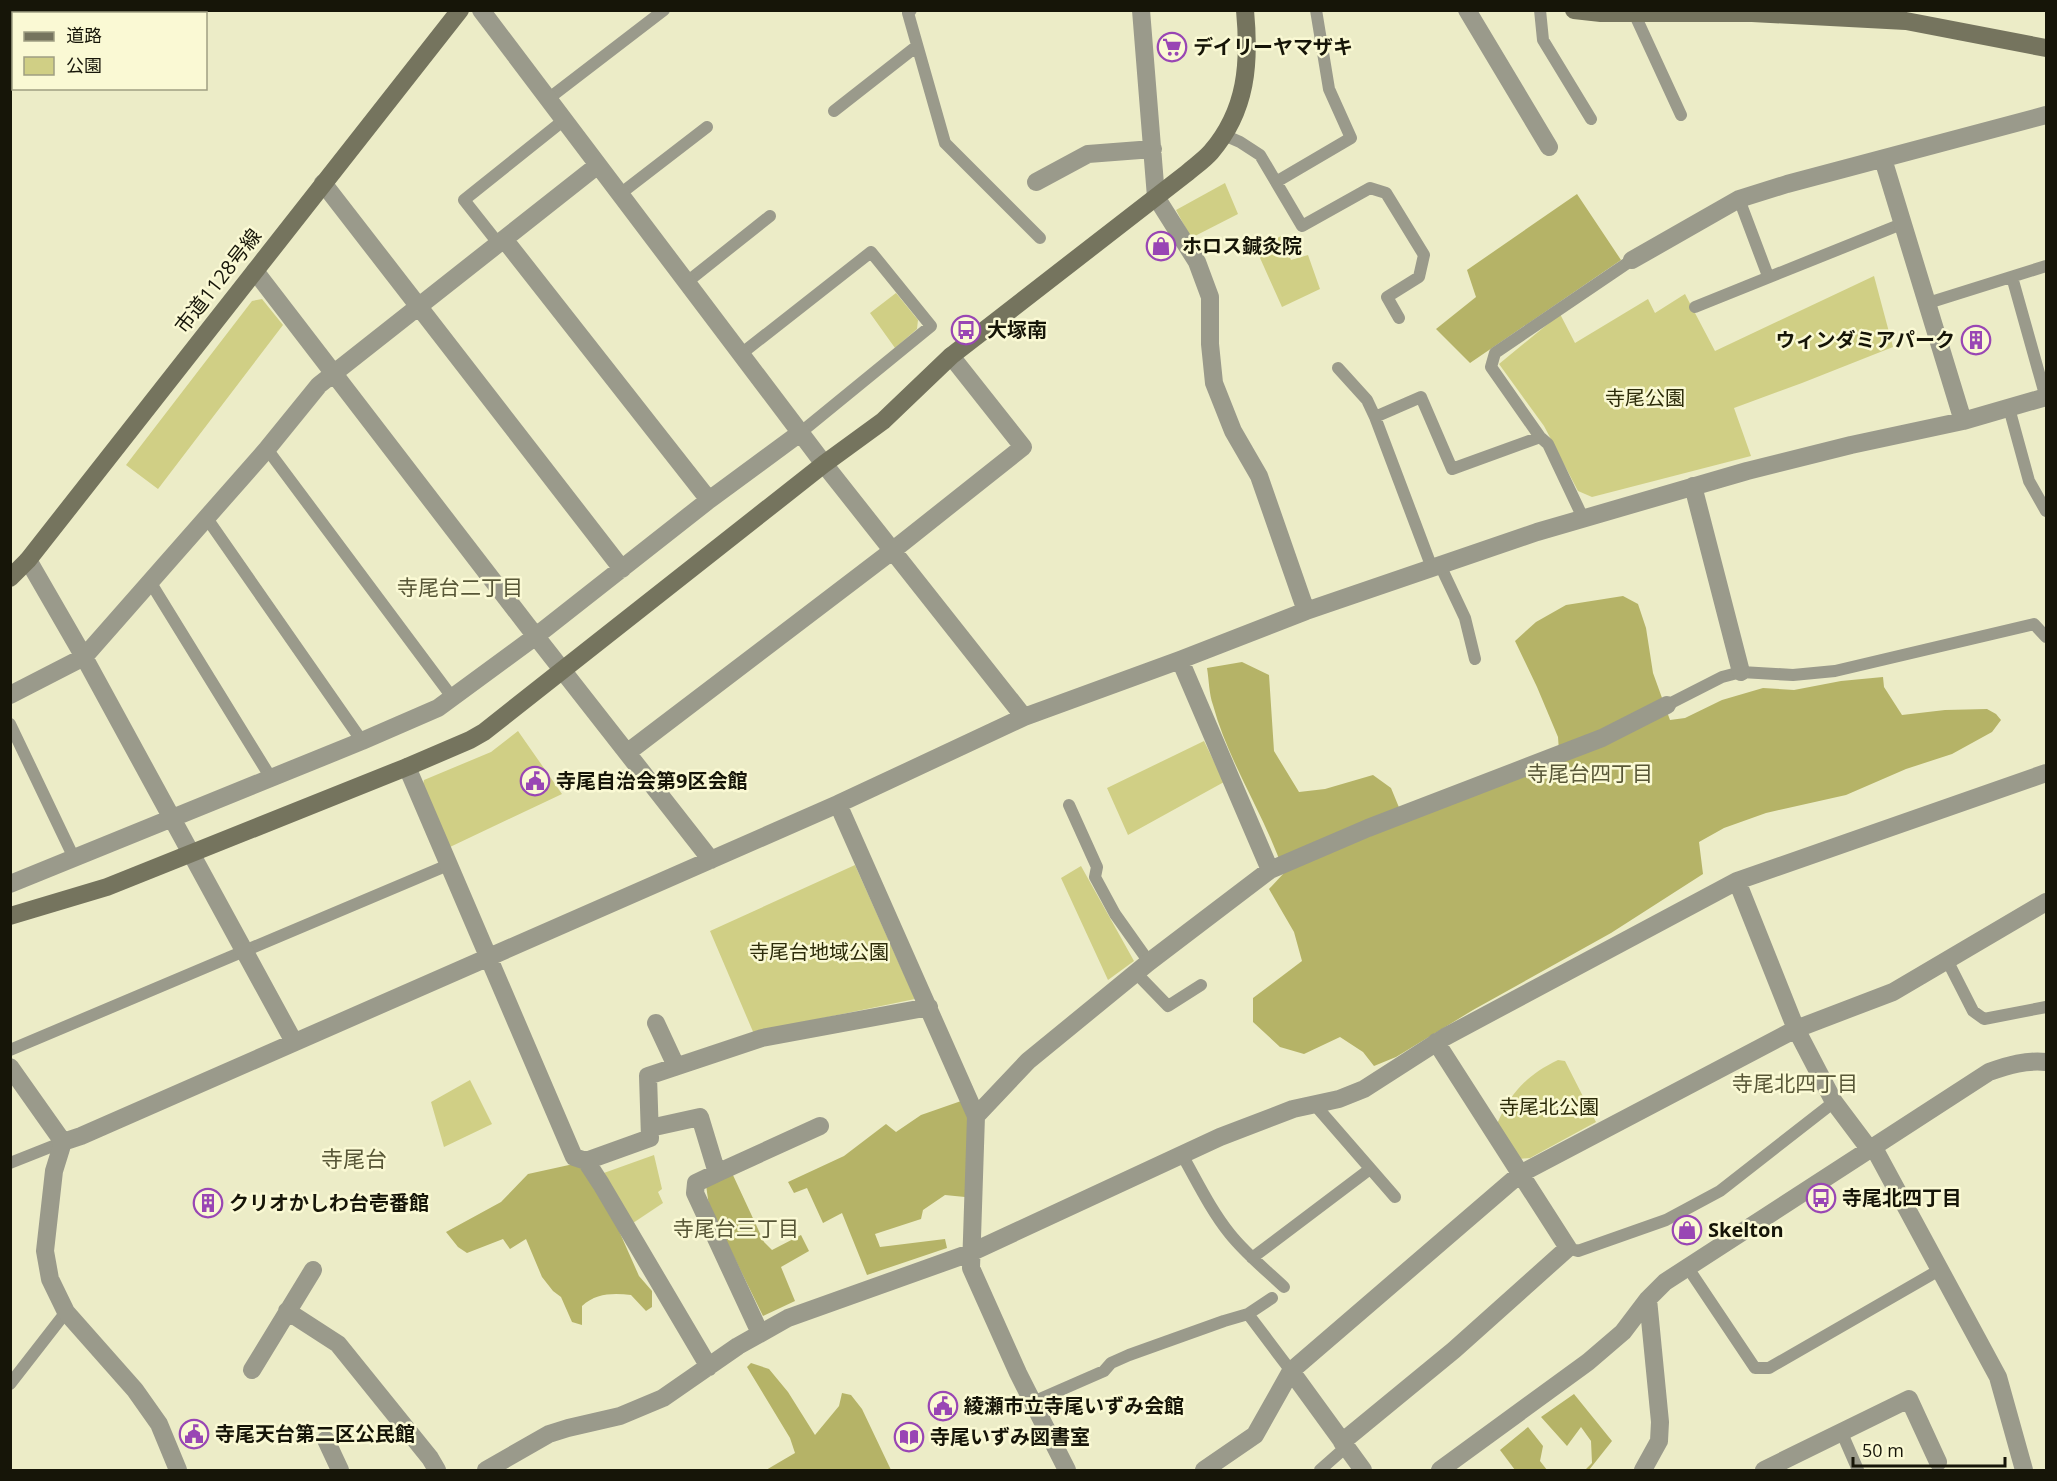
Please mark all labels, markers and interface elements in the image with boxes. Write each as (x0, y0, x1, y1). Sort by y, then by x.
legend (12, 12, 207, 90)
text: 道路 (66, 23, 102, 47)
supermarket icon: デイリーヤマザキ (1156, 31, 1188, 63)
place label: デイリーヤマザキ (1193, 33, 1353, 60)
text: 公園 (66, 53, 102, 77)
street label: 市道1128号線 (168, 223, 267, 339)
shop icon: ホロス鍼灸院 (1145, 230, 1177, 262)
place label: ホロス鍼灸院 (1182, 232, 1302, 259)
bus stop icon: 大塚南 (950, 314, 982, 346)
place label: 大塚南 (987, 316, 1047, 343)
building icon: ウィンダミアパーク (1960, 324, 1992, 356)
place label: ウィンダミアパーク (1775, 326, 1955, 353)
park label: 寺尾公園 (1605, 384, 1685, 411)
district label: 寺尾台二丁目 (397, 573, 523, 601)
district label: 寺尾台四丁目 (1527, 759, 1653, 787)
public building icon: 寺尾自治会第9区会館 (519, 765, 551, 797)
place label: 寺尾自治会第9区会館 (556, 767, 747, 794)
park label: 寺尾台地域公園 (749, 938, 889, 965)
district label: 寺尾北四丁目 (1732, 1069, 1858, 1097)
park label: 寺尾北公園 (1499, 1093, 1599, 1120)
district label: 寺尾台 (321, 1143, 387, 1173)
bus stop icon: 寺尾北四丁目 (1805, 1182, 1837, 1214)
place label: 寺尾北四丁目 (1842, 1184, 1962, 1211)
building icon: クリオかしわ台壱番館 (192, 1187, 224, 1219)
place label: クリオかしわ台壱番館 (229, 1189, 429, 1216)
district label: 寺尾台三丁目 (673, 1214, 799, 1242)
shop icon: Skelton (1671, 1214, 1703, 1246)
place label: Skelton (1708, 1216, 1784, 1243)
public building icon: 綾瀬市立寺尾いずみ会館 (927, 1390, 959, 1422)
place label: 綾瀬市立寺尾いずみ会館 (964, 1392, 1184, 1419)
public building icon: 寺尾天台第二区公民館 (178, 1418, 210, 1450)
place label: 寺尾天台第二区公民館 (215, 1420, 415, 1447)
library icon: 寺尾いずみ図書室 (893, 1421, 925, 1453)
place label: 寺尾いずみ図書室 (930, 1423, 1090, 1450)
scale bar (1853, 1430, 2004, 1468)
text: 50 m (1862, 1438, 1904, 1462)

